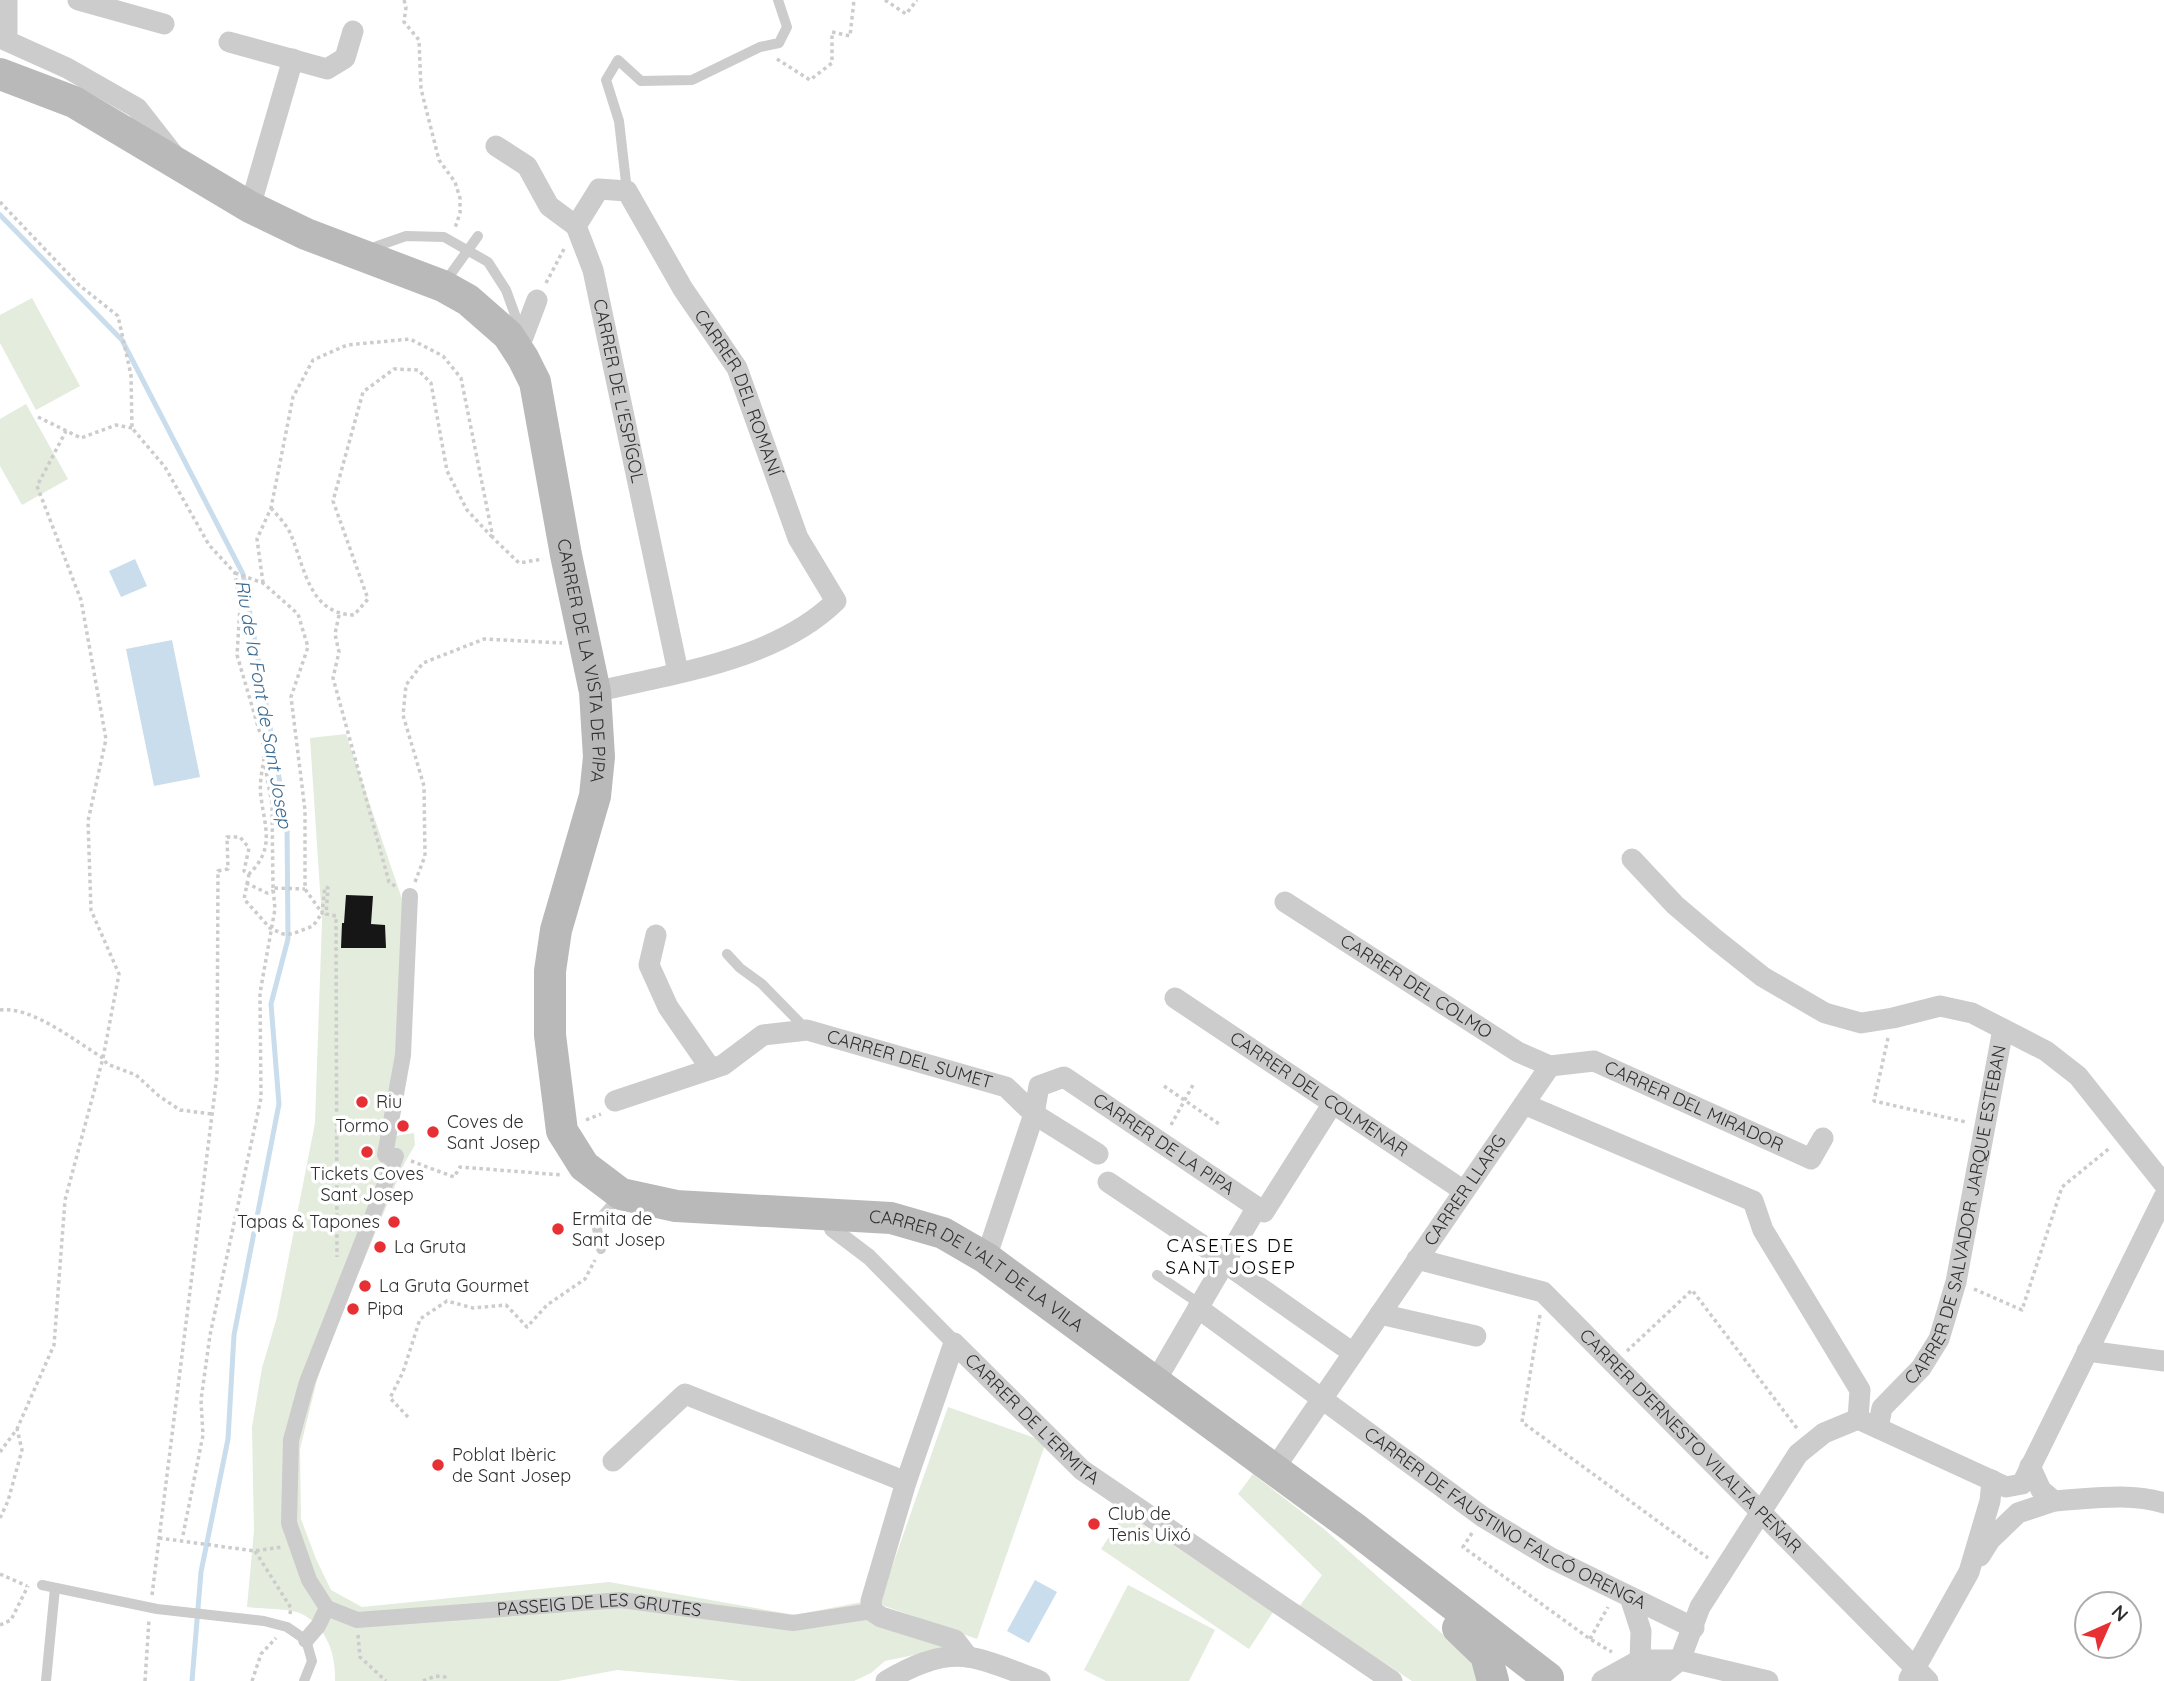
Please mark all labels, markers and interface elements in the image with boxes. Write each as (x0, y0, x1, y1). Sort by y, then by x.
street label: CARRER DE L'ESPÍGOL (588, 297, 650, 485)
street label: CARRER DEL ROMANÍ (689, 305, 787, 479)
street label: CARRER DE LA VISTA DE PIPA (552, 537, 611, 784)
water label: Riu de la Font de Sant Josep (230, 578, 298, 831)
street label: CARRER DEL COLMO (1336, 929, 1497, 1043)
street label: CARRER DEL SUMET (824, 1024, 996, 1094)
street label: CARRER DEL COLMENAR (1226, 1026, 1413, 1161)
street label: CARRER DE SALVADOR JARQUE ESTEBAN (1899, 1043, 2011, 1389)
street label: CARRER DEL MIRADOR (1601, 1055, 1787, 1156)
street label: CARRER DE LA PIPA (1089, 1088, 1239, 1200)
place label: Riu (376, 1090, 402, 1113)
marker: Riu (354, 1094, 370, 1110)
place label: Coves de Sant Josep (447, 1110, 540, 1154)
place label: Tormo (335, 1114, 389, 1137)
marker: Tormo (395, 1118, 411, 1134)
marker: Coves de Sant Josep (425, 1124, 441, 1140)
street label: CARRER LLARG (1418, 1130, 1511, 1250)
marker: Tickets Coves Sant Josep (359, 1144, 375, 1160)
place label: Tickets Coves Sant Josep (310, 1162, 424, 1206)
street label: CARRER DE L'ALT DE LA VILA (868, 1205, 1089, 1337)
place label: Ermita de Sant Josep (572, 1207, 665, 1251)
place label: Tapas & Tapones (237, 1210, 380, 1233)
marker: Tapas & Tapones (386, 1214, 402, 1230)
marker: Ermita de Sant Josep (550, 1221, 566, 1237)
district label: CASETES DE SANT JOSEP (1165, 1233, 1297, 1279)
place label: La Gruta (394, 1235, 466, 1258)
marker: La Gruta (372, 1239, 388, 1255)
place label: La Gruta Gourmet (379, 1274, 529, 1297)
marker: La Gruta Gourmet (357, 1278, 373, 1294)
place label: Pipa (367, 1297, 403, 1320)
marker: Pipa (345, 1301, 361, 1317)
street label: CARRER D'ERNESTO VILALTA PEÑAR (1575, 1324, 1807, 1558)
street label: CARRER DE L'ERMITA (960, 1348, 1104, 1490)
street label: CARRER DE FAUSTINO FALCÓ ORENGA (1360, 1422, 1650, 1614)
place label: Poblat Ibèric de Sant Josep (452, 1443, 571, 1487)
marker: Poblat Ibèric de Sant Josep (430, 1457, 446, 1473)
place label: Club de Tenis Uixó (1108, 1502, 1191, 1546)
marker: Club de Tenis Uixó (1086, 1516, 1102, 1532)
street label: PASSEIG DE LES GRUTES (496, 1588, 703, 1622)
north arrow (2073, 1590, 2143, 1660)
text: N (2107, 1600, 2133, 1626)

